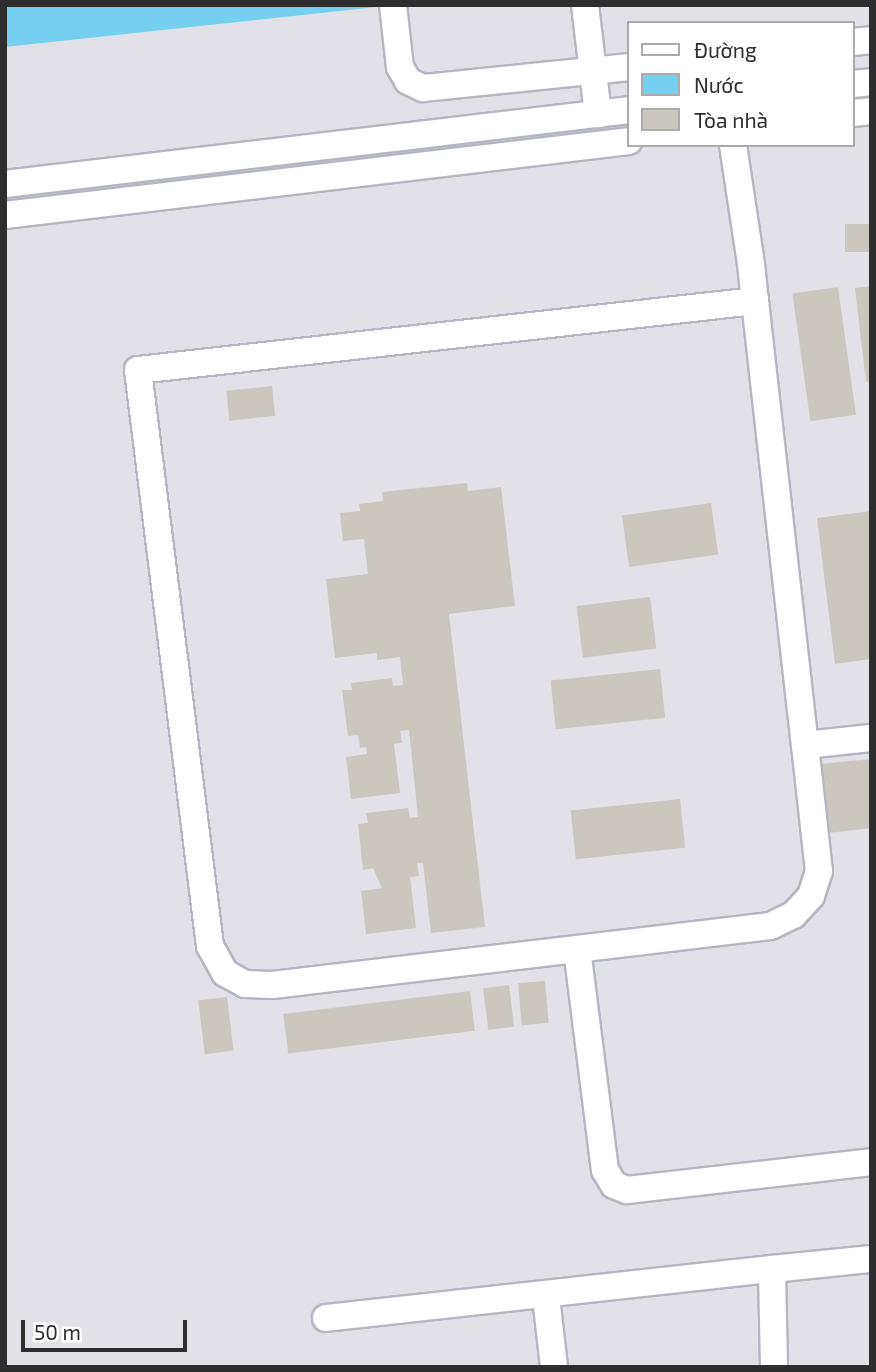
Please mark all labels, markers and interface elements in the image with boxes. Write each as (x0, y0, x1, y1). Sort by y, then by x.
legend (628, 21, 855, 147)
text: Đường (694, 37, 757, 62)
text: Nước (694, 72, 744, 97)
text: Tòa nhà (694, 107, 768, 132)
scale bar (24, 1306, 191, 1350)
text: 50 m (34, 1319, 81, 1344)

